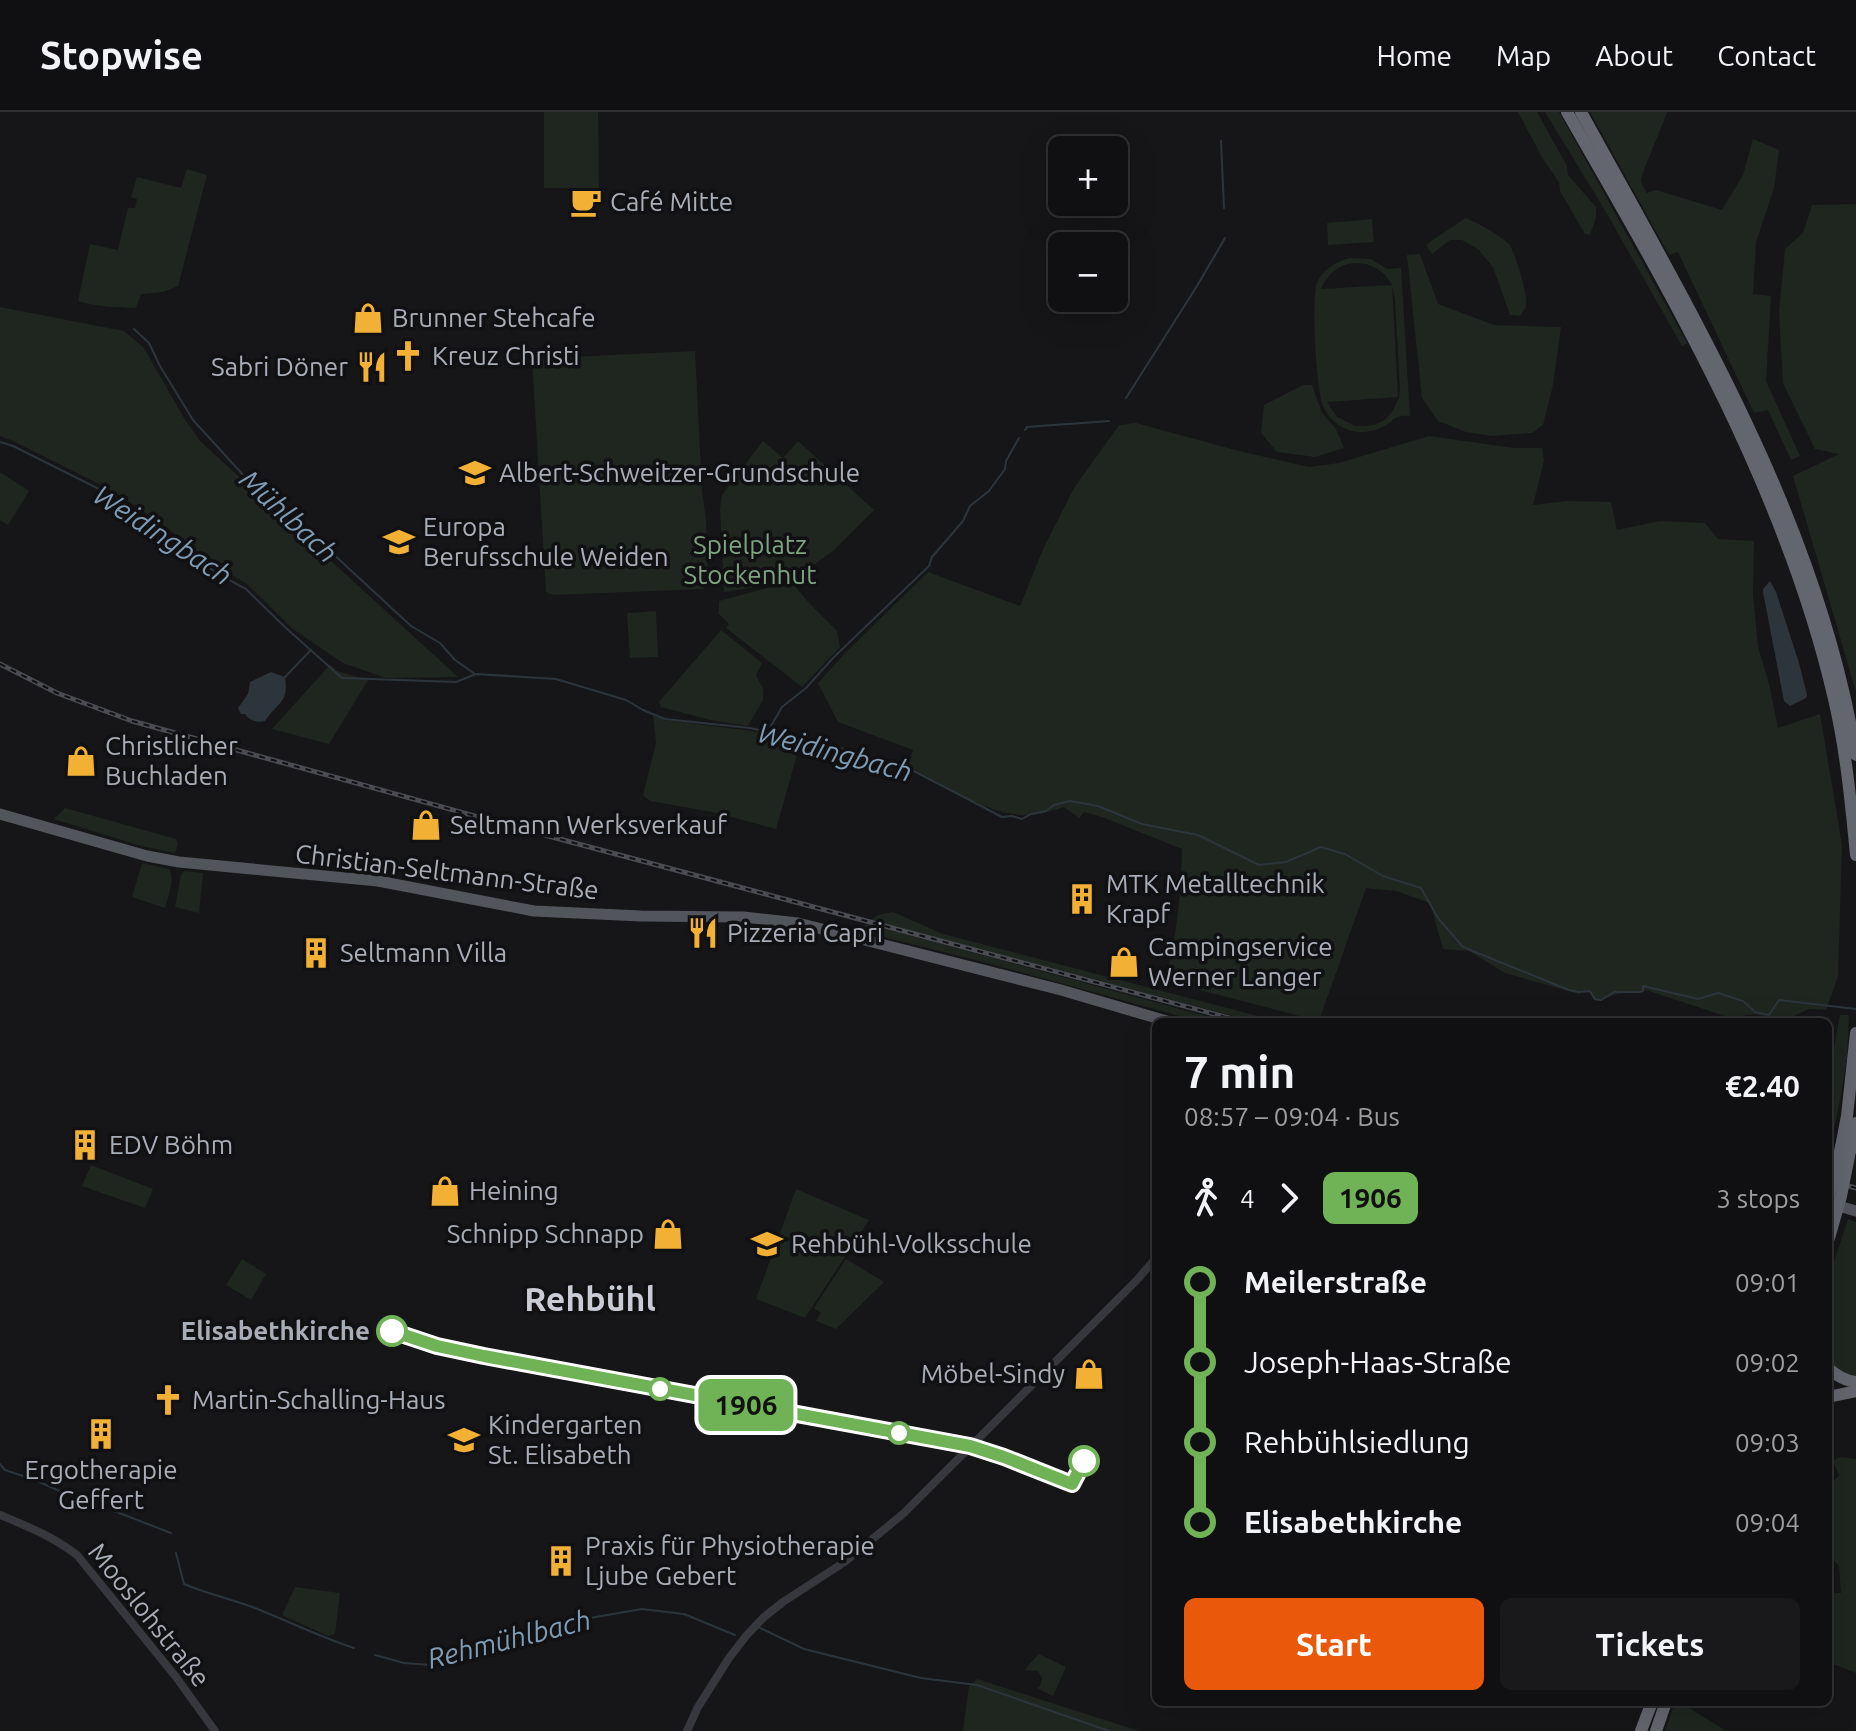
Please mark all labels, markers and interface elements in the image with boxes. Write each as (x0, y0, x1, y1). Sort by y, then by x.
text: Stopwise (40, 34, 203, 76)
text: Home (1377, 40, 1452, 71)
text: Map (1496, 40, 1551, 71)
text: About (1595, 40, 1673, 71)
text: Contact (1717, 40, 1816, 71)
map controls (1048, 136, 1128, 312)
button: + (1048, 136, 1128, 216)
cafe icon: Café Mitte (569, 185, 603, 219)
place label: Café Mitte (610, 187, 733, 216)
button: − (1048, 232, 1128, 312)
shop icon: Brunner Stehcafe (351, 301, 385, 335)
place label: Brunner Stehcafe (392, 303, 596, 332)
church icon: Kreuz Christi (391, 339, 425, 373)
place label: Kreuz Christi (432, 341, 580, 370)
restaurant icon: Sabri Döner (355, 350, 389, 384)
place label: Sabri Döner (211, 352, 348, 381)
school or university icon: Albert-Schweitzer-Grundschule (458, 456, 492, 490)
place label: Albert-Schweitzer-Grundschule (499, 458, 860, 487)
water label: Mühlbach (234, 463, 344, 568)
water label: Weidingbach (89, 479, 238, 591)
place label: Europa Berufsschule Weiden (423, 512, 669, 571)
school or university icon: Europa Berufsschule Weiden (382, 525, 416, 559)
park label: Spielplatz Stockenhut (684, 530, 816, 589)
water label: Weidingbach (755, 716, 915, 787)
place label: Christlicher Buchladen (105, 731, 238, 790)
shop icon: Christlicher Buchladen (64, 744, 98, 778)
shop icon: Seltmann Werksverkauf (409, 808, 443, 842)
place label: Seltmann Werksverkauf (450, 810, 728, 839)
street label: Christian-Seltmann-Straße (294, 838, 600, 905)
place label: MTK Metalltechnik Krapf (1106, 869, 1325, 928)
building icon: MTK Metalltechnik Krapf (1065, 882, 1099, 916)
restaurant icon: Pizzeria Capri (686, 916, 720, 950)
place label: Pizzeria Capri (727, 918, 883, 947)
place label: Campingservice Werner Langer (1148, 932, 1333, 991)
building icon: Seltmann Villa (299, 936, 333, 970)
place label: Seltmann Villa (340, 938, 507, 967)
shop icon: Campingservice Werner Langer (1107, 945, 1141, 979)
text: 7 min (1184, 1047, 1295, 1096)
text: €2.40 (1725, 1069, 1800, 1103)
text: 08:57 – 09:04 · Bus (1184, 1102, 1400, 1131)
building icon: EDV Böhm (68, 1128, 102, 1162)
place label: EDV Böhm (109, 1130, 233, 1159)
shop icon: Heining (428, 1174, 462, 1208)
place label: Heining (469, 1176, 559, 1205)
icon: walk (1184, 1176, 1228, 1220)
icon: forward (1267, 1176, 1311, 1220)
text: 1906 (1339, 1182, 1402, 1213)
text: 4 (1240, 1184, 1255, 1213)
text: 3 stops (1716, 1184, 1800, 1213)
shop icon: Schnipp Schnapp (651, 1217, 685, 1251)
place label: Schnipp Schnapp (447, 1219, 644, 1248)
school or university icon: Rehbühl-Volksschule (750, 1227, 784, 1261)
place label: Rehbühl-Volksschule (791, 1229, 1032, 1258)
text: Meilerstraße (1244, 1265, 1427, 1299)
text: 09:01 (1735, 1268, 1800, 1297)
district label: Rehbühl (524, 1279, 656, 1317)
place label: Elisabethkirche (181, 1316, 370, 1345)
marker: Elisabethkirche (377, 1316, 407, 1346)
text: Joseph-Haas-Straße (1244, 1345, 1512, 1379)
text: 09:02 (1735, 1348, 1800, 1377)
shop icon: Möbel-Sindy (1072, 1357, 1106, 1391)
place label: Möbel-Sindy (921, 1359, 1065, 1388)
unlabelled marker (649, 1378, 671, 1400)
line badge: 1906 (690, 1379, 802, 1431)
church icon: Martin-Schalling-Haus (151, 1383, 185, 1417)
place label: Martin-Schalling-Haus (192, 1385, 446, 1414)
text: 1906 (714, 1389, 778, 1420)
place label: Kindergarten St. Elisabeth (488, 1410, 642, 1469)
building icon: Ergotherapie Geffert (84, 1417, 118, 1451)
unlabelled marker (888, 1422, 910, 1444)
school or university icon: Kindergarten St. Elisabeth (447, 1423, 481, 1457)
text: Rehbühlsiedlung (1244, 1425, 1470, 1459)
text: 09:03 (1735, 1428, 1800, 1457)
unlabelled marker (1069, 1446, 1099, 1476)
place label: Ergotherapie Geffert (24, 1455, 178, 1514)
text: Elisabethkirche (1244, 1505, 1462, 1539)
text: 09:04 (1735, 1508, 1800, 1537)
place label: Praxis für Physiotherapie Ljube Gebert (585, 1531, 875, 1590)
street label: Mooslohstraße (83, 1537, 216, 1692)
building icon: Praxis für Physiotherapie Ljube Gebert (544, 1544, 578, 1578)
button: Start (1184, 1598, 1484, 1690)
button: Tickets (1500, 1598, 1800, 1690)
water label: Rehmühlbach (424, 1603, 594, 1674)

